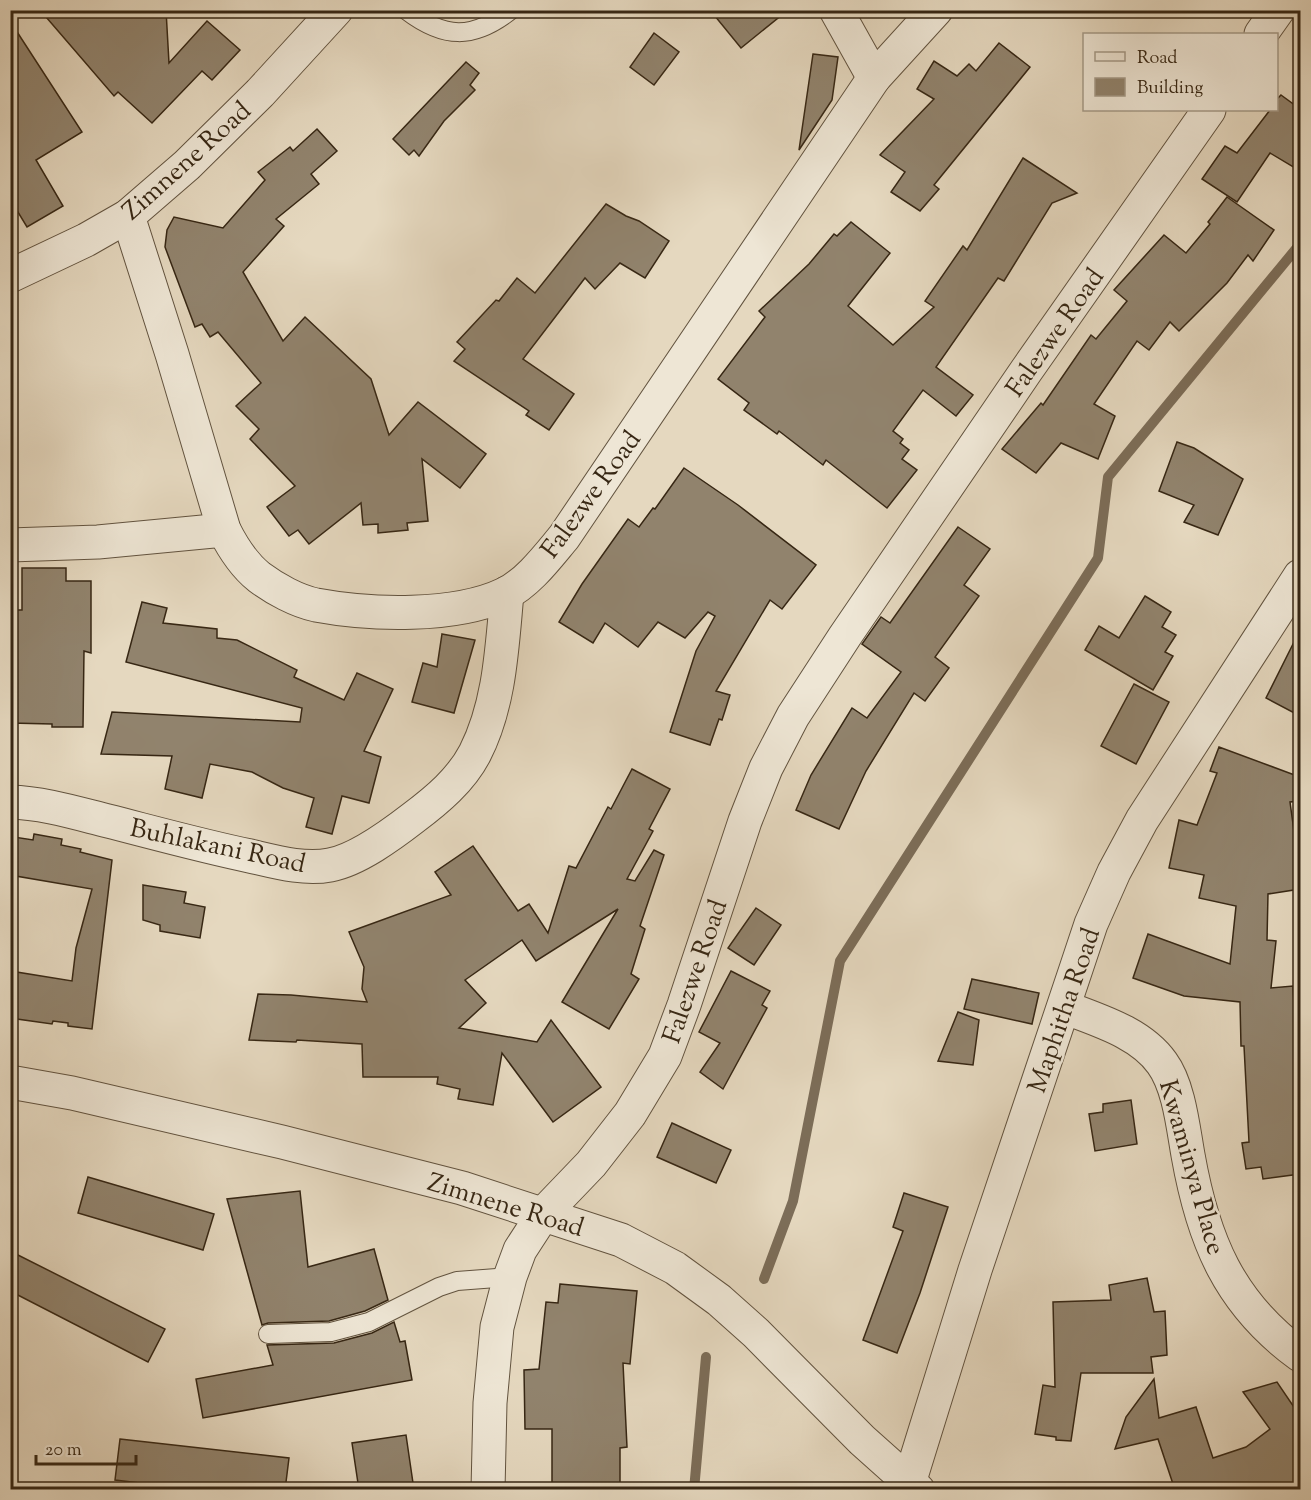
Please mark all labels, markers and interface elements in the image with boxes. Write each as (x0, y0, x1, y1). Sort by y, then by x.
legend (1083, 33, 1278, 111)
text: Road (1137, 46, 1177, 72)
text: Building (1137, 76, 1203, 102)
street label: Zimnene Road (115, 94, 260, 230)
street label: Falezwe Road (998, 261, 1114, 405)
street label: Falezwe Road (533, 424, 651, 567)
street label: Buhlakani Road (126, 811, 309, 884)
street label: Falezwe Road (654, 895, 738, 1049)
street label: Maphitha Road (1020, 923, 1111, 1098)
street label: Kwaminya Place (1148, 1076, 1233, 1259)
street label: Zimnene Road (422, 1165, 588, 1248)
scale bar (36, 1428, 136, 1466)
text: 20 m (45, 1438, 82, 1464)

